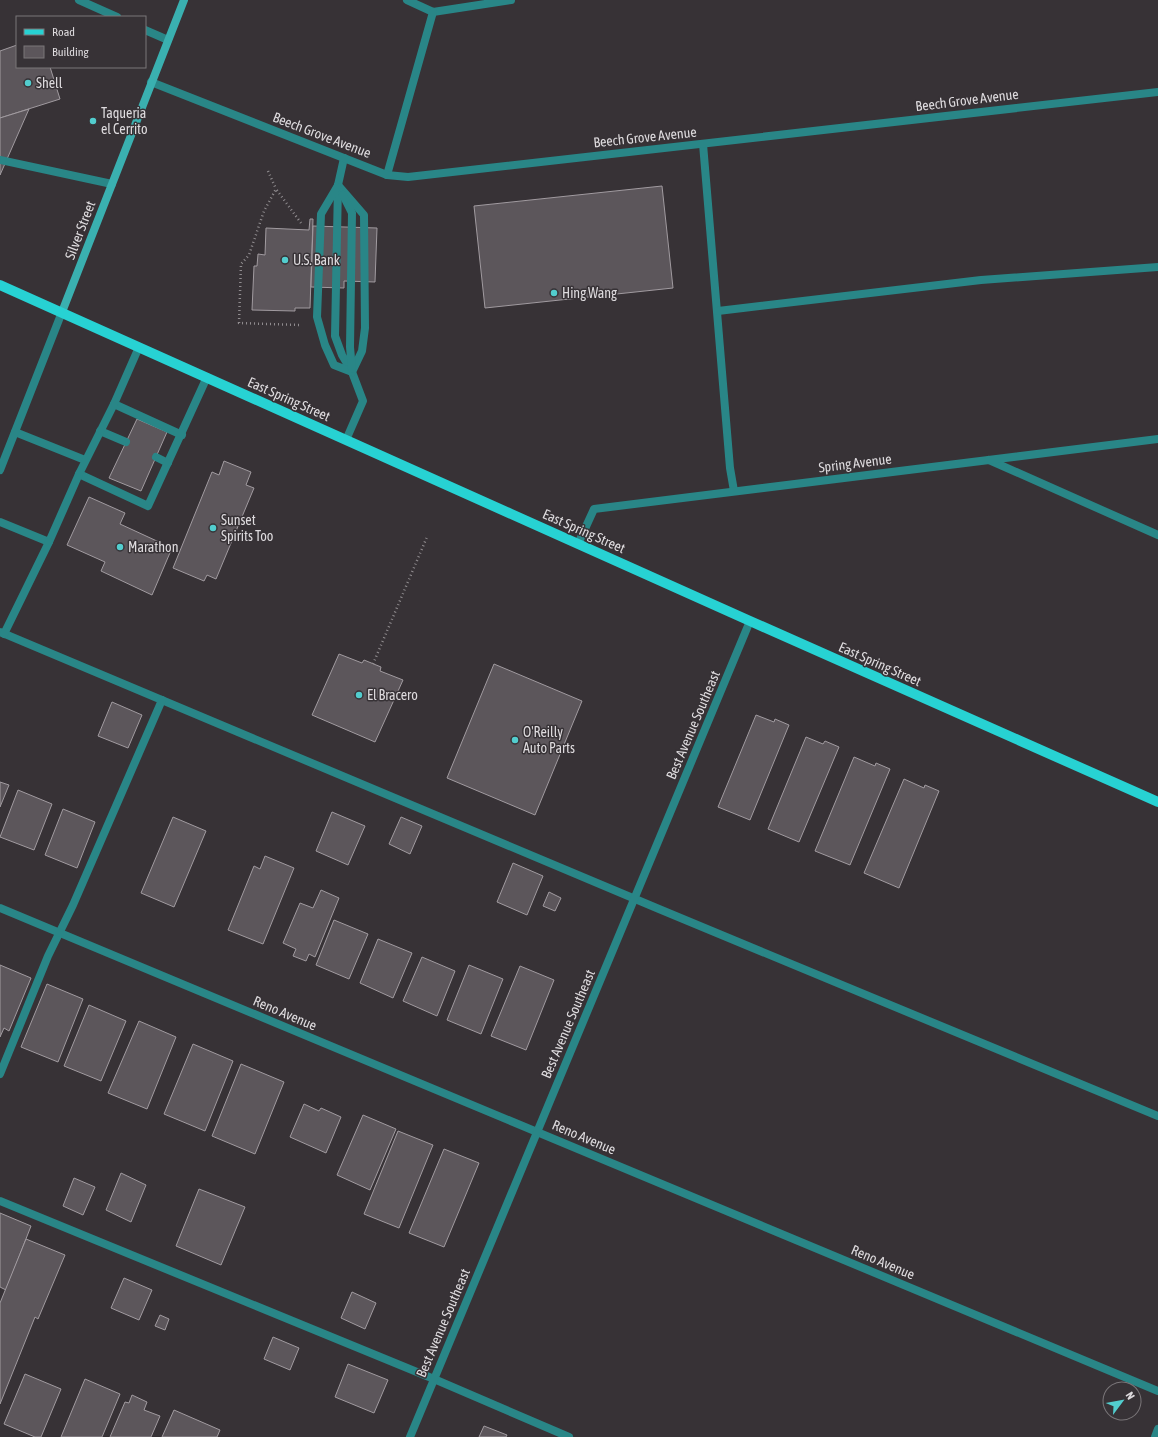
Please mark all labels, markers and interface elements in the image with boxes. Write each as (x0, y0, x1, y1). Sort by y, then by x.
legend (16, 16, 146, 68)
text: Road (52, 25, 75, 39)
text: Building (52, 45, 90, 59)
place label: Shell (36, 75, 63, 91)
marker: Shell (23, 78, 33, 88)
street label: Beech Grove Avenue (915, 86, 1019, 114)
place label: Taqueria el Cerrito (101, 105, 148, 137)
street label: Beech Grove Avenue (271, 109, 373, 161)
marker: Taqueria el Cerrito (88, 116, 98, 126)
street label: Beech Grove Avenue (593, 124, 697, 150)
street label: Silver Street (62, 198, 98, 262)
place label: U.S. Bank (293, 252, 340, 268)
marker: U.S. Bank (280, 255, 290, 265)
place label: Hing Wang (562, 285, 617, 301)
marker: Hing Wang (549, 288, 559, 298)
street label: East Spring Street (245, 374, 333, 424)
street label: Spring Avenue (818, 451, 892, 475)
street label: East Spring Street (540, 506, 628, 556)
place label: Sunset Spirits Too (221, 512, 273, 544)
marker: Sunset Spirits Too (208, 523, 218, 533)
place label: Marathon (128, 539, 178, 555)
marker: Marathon (115, 542, 125, 552)
street label: East Spring Street (836, 639, 924, 689)
street label: Best Avenue Southeast (663, 668, 723, 782)
place label: El Bracero (367, 687, 418, 703)
marker: El Bracero (354, 690, 364, 700)
place label: O'Reilly Auto Parts (523, 724, 575, 756)
marker: O'Reilly Auto Parts (510, 735, 520, 745)
street label: Best Avenue Southeast (538, 967, 598, 1081)
street label: Reno Avenue (251, 992, 319, 1034)
street label: Reno Avenue (550, 1116, 618, 1158)
street label: Reno Avenue (849, 1241, 917, 1283)
street label: Best Avenue Southeast (413, 1266, 473, 1380)
north arrow (1102, 1381, 1142, 1421)
text: N (1124, 1390, 1137, 1402)

